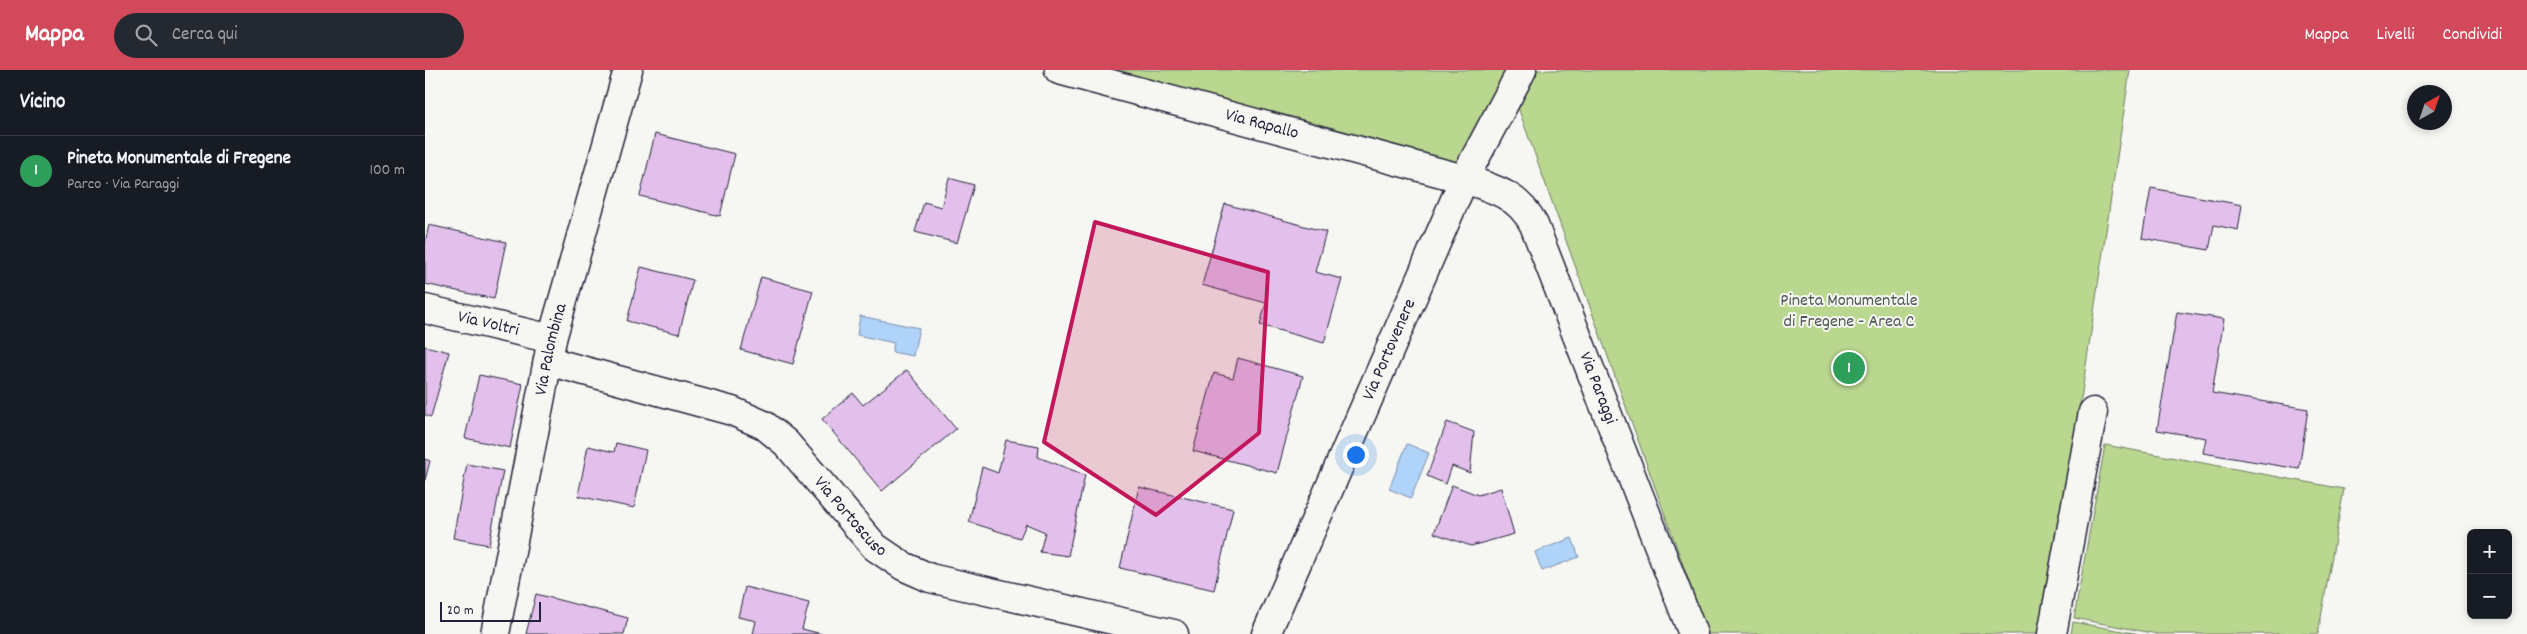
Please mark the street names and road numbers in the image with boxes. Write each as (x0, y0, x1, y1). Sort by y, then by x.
street label: Via Rapallo (1222, 103, 1301, 146)
street label: Via Portovenere (1357, 295, 1423, 404)
street label: Via Palombina (529, 300, 574, 398)
street label: Via Voltri (455, 305, 521, 343)
street label: Via Paraggi (1572, 348, 1623, 428)
street label: Via Portoscuso (808, 471, 891, 564)

